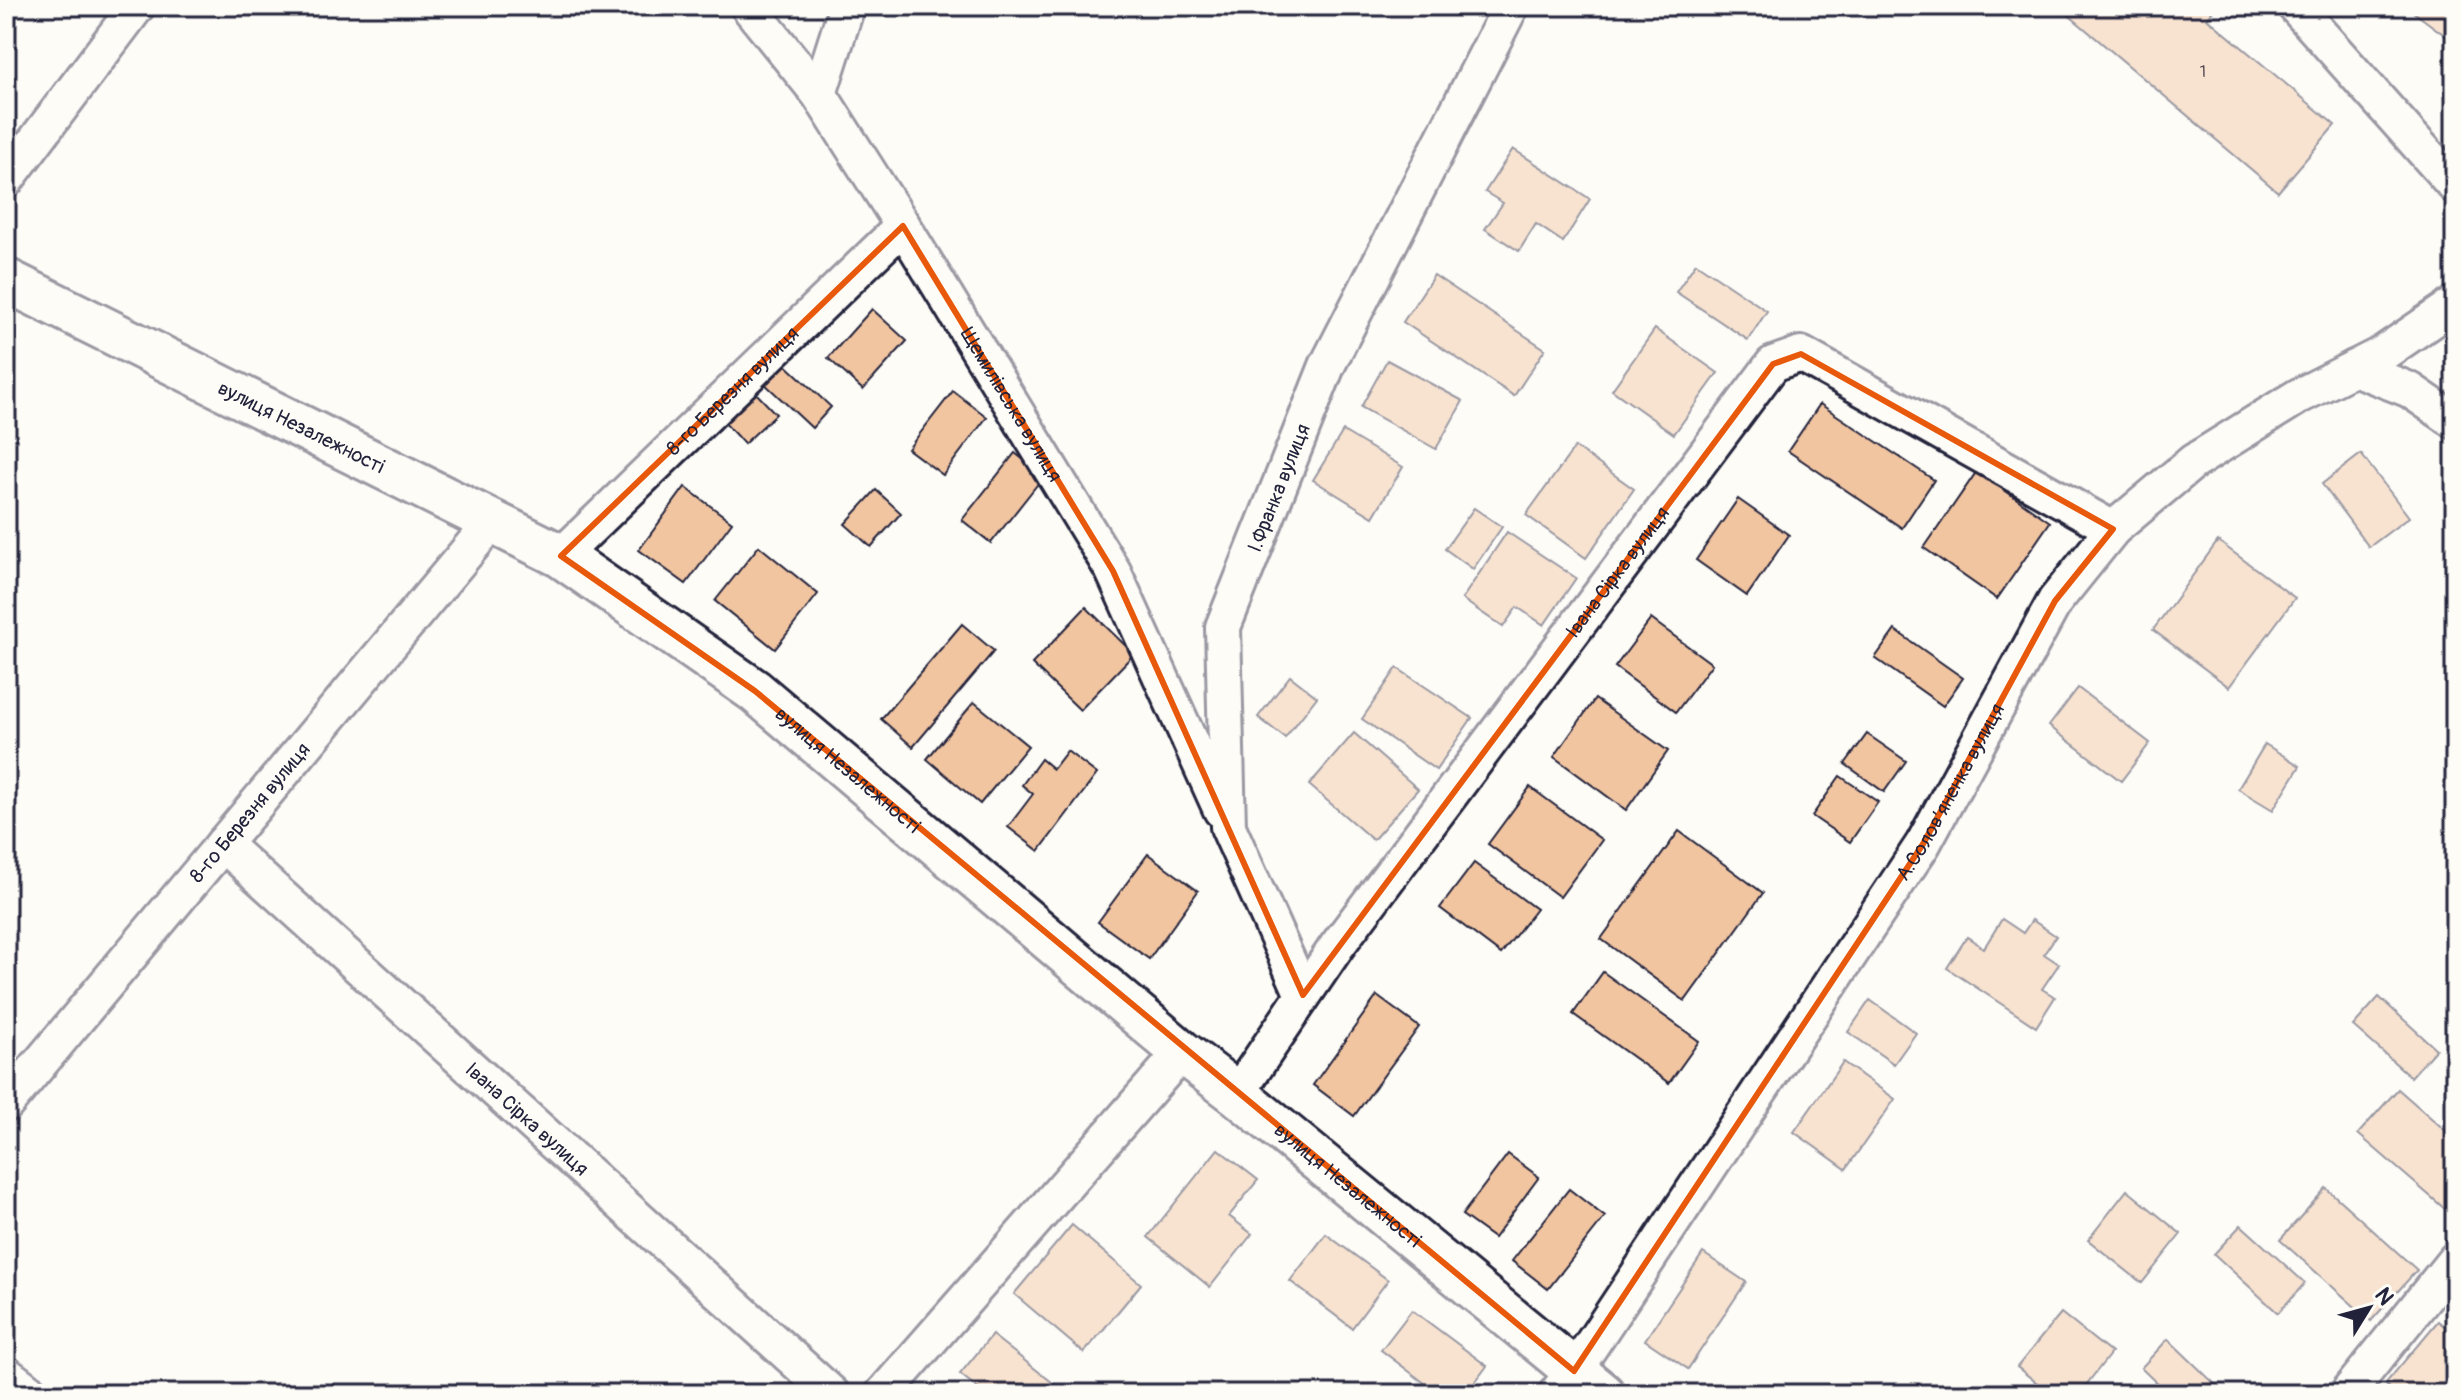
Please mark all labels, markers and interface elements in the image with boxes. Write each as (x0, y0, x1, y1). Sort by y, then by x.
house number: 1 (2200, 62, 2206, 82)
street label: 8-го Березня вулиця (661, 321, 804, 460)
street label: Щемилівська вулиця (955, 322, 1068, 486)
street label: вулиця Незалежності (214, 375, 389, 479)
street label: І.Франка вулиця (1242, 420, 1315, 555)
street label: Івана Сірка вулиця (1560, 501, 1674, 642)
street label: А.Солов’яненка вулиця (1890, 699, 2010, 885)
street label: вулиця Незалежності (770, 701, 926, 838)
street label: 8-го Березня вулиця (184, 737, 315, 887)
street label: Івана Сірка вулиця (460, 1057, 594, 1181)
street label: вулиця Незалежності (1269, 1117, 1427, 1253)
north arrow (2329, 1268, 2409, 1348)
text: N (2369, 1282, 2400, 1311)

